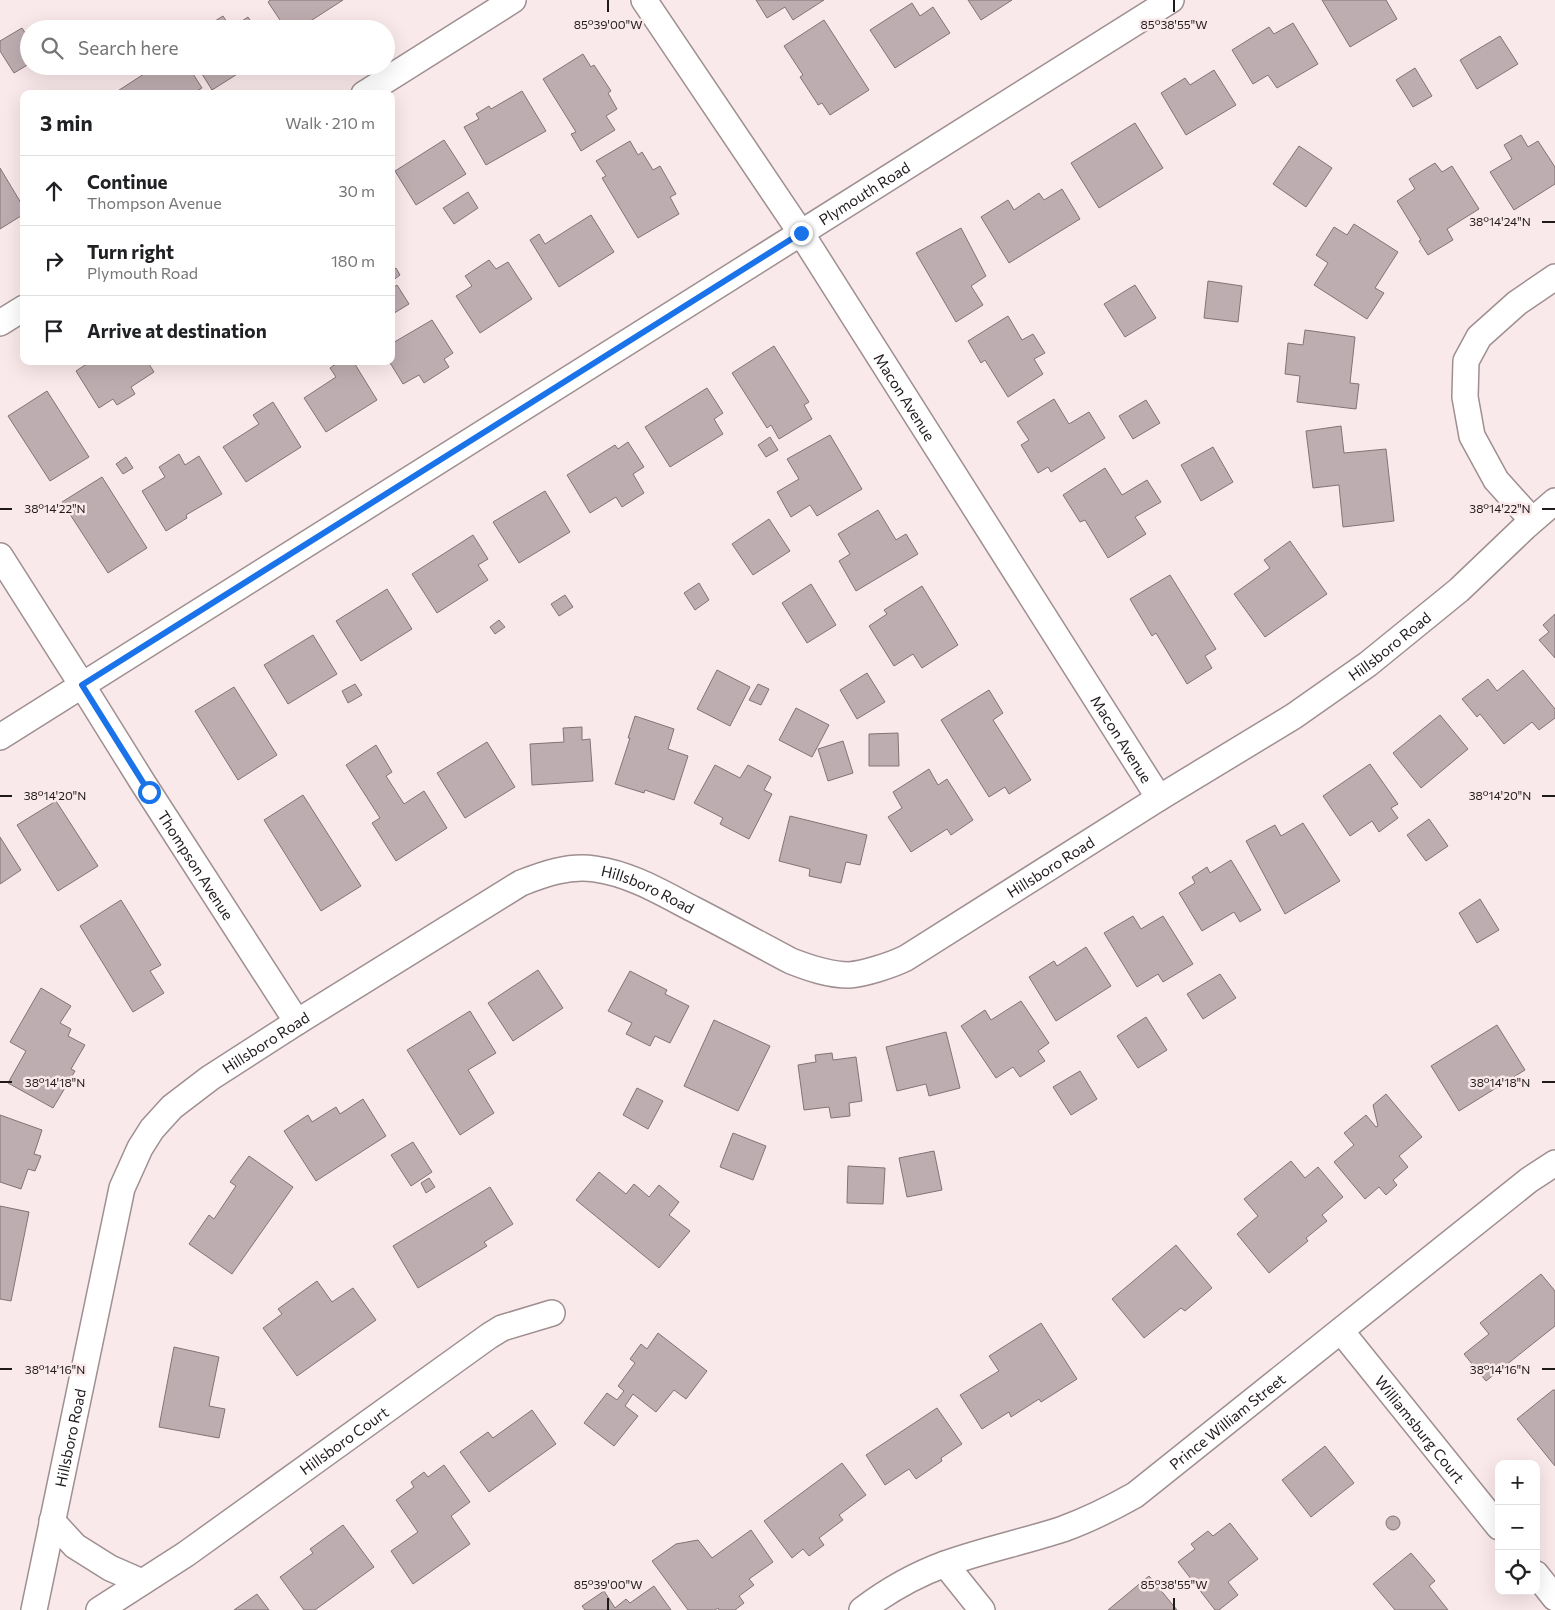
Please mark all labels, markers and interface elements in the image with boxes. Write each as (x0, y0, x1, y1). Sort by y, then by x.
text: 85°39'00"W (574, 17, 642, 31)
text: 85°38'55"W (1141, 17, 1207, 31)
search box (20, 20, 395, 75)
icon: search (38, 34, 66, 62)
text: Search here (78, 36, 178, 59)
text: 3 min (40, 110, 93, 135)
text: Walk · 210 m (285, 113, 375, 132)
street label: Plymouth Road (815, 158, 913, 229)
text: Continue (87, 170, 167, 193)
icon: ahead (40, 177, 68, 205)
text: 30 m (338, 181, 375, 200)
text: Thompson Avenue (87, 193, 222, 212)
text: 38°14'24"N (1469, 214, 1531, 228)
route end (790, 222, 813, 245)
text: Turn right (87, 240, 174, 263)
icon: right (40, 247, 68, 275)
text: 180 m (331, 251, 375, 270)
text: Plymouth Road (87, 263, 198, 282)
icon: arrive (40, 317, 68, 345)
text: Arrive at destination (87, 319, 267, 342)
street label: Macon Avenue (870, 350, 939, 444)
text: 38°14'22"N (24, 501, 86, 515)
text: 38°14'22"N (1469, 501, 1531, 515)
street label: Hillsboro Road (1345, 608, 1434, 684)
street label: Macon Avenue (1087, 692, 1156, 786)
route start (138, 781, 161, 804)
text: 38°14'20"N (24, 788, 86, 802)
text: 38°14'20"N (1469, 788, 1531, 802)
street label: Thompson Avenue (154, 807, 238, 923)
street label: Hillsboro Road (1003, 832, 1097, 901)
street label: Hillsboro Road (600, 861, 697, 917)
street label: Hillsboro Road (219, 1008, 312, 1077)
text: 38°14'18"N (25, 1075, 85, 1089)
text: 38°14'18"N (1470, 1075, 1530, 1089)
text: 38°14'16"N (25, 1362, 85, 1376)
text: 38°14'16"N (1470, 1362, 1530, 1376)
street label: Prince William Street (1166, 1370, 1289, 1473)
street label: Williamsburg Court (1371, 1372, 1469, 1486)
street label: Hillsboro Road (51, 1387, 89, 1489)
street label: Hillsboro Court (296, 1402, 392, 1478)
map controls (1495, 1460, 1540, 1595)
button: + (1495, 1460, 1540, 1505)
button: − (1495, 1505, 1540, 1550)
button: locate (1495, 1550, 1540, 1595)
text: 85°39'00"W (574, 1577, 642, 1591)
text: 85°38'55"W (1141, 1577, 1207, 1591)

